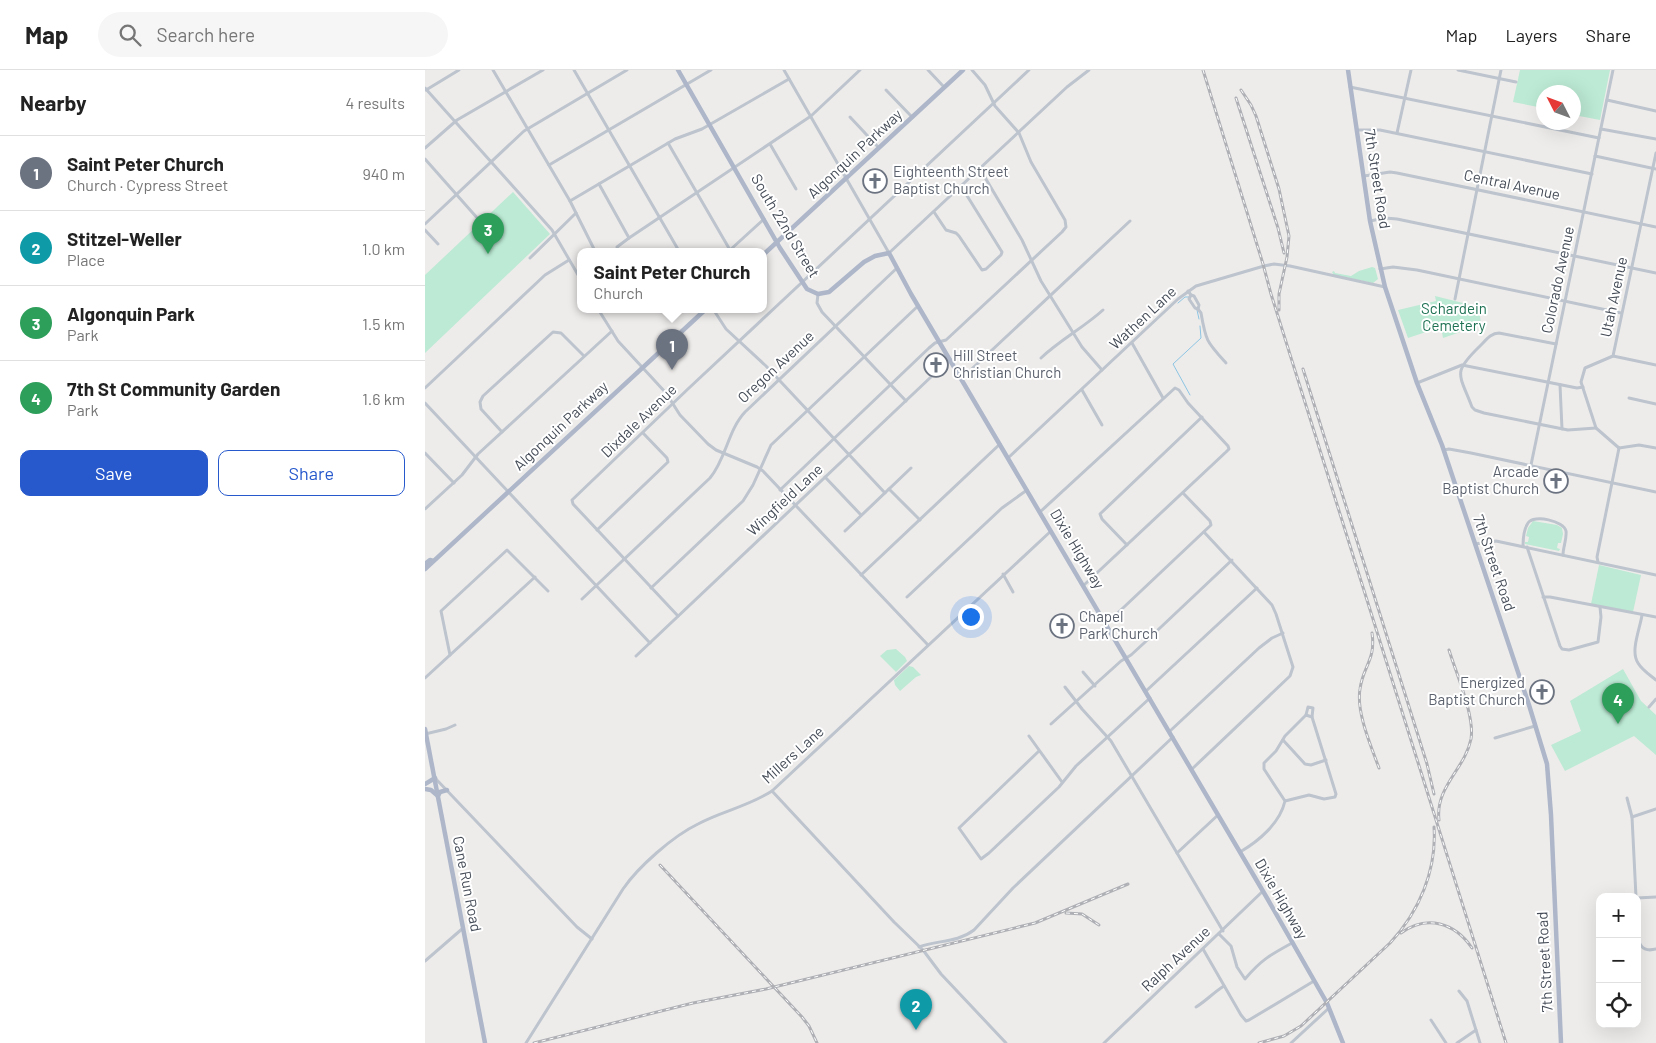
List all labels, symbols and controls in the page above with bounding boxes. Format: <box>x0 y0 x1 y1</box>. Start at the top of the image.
search box <box>98 12 448 57</box>
text: Map <box>25 20 68 49</box>
icon: search <box>116 21 144 49</box>
text: Search here <box>156 23 255 46</box>
text: Map <box>1445 24 1477 46</box>
text: Layers <box>1505 24 1558 46</box>
text: Share <box>1586 24 1631 46</box>
north arrow <box>1536 85 1581 130</box>
text: Nearby <box>20 90 86 115</box>
text: 4 results <box>345 93 405 112</box>
street label: Algonquin Parkway <box>803 105 905 202</box>
street label: 7th Street Road <box>1361 128 1395 230</box>
text: Saint Peter Church <box>67 152 224 175</box>
place label: Eighteenth Street Baptist Church <box>893 162 1009 197</box>
text: 1 <box>33 164 39 183</box>
text: 940 m <box>362 164 405 183</box>
street label: Central Avenue <box>1462 165 1562 203</box>
church icon: Eighteenth Street Baptist Church <box>862 168 888 194</box>
street label: South 22nd Street <box>748 170 824 281</box>
text: Church · Cypress Street <box>67 175 228 194</box>
pin: 3 <box>472 213 504 254</box>
street label: Colorado Avenue <box>1537 225 1577 335</box>
text: Stitzel-Weller <box>67 227 182 250</box>
text: 2 <box>32 239 40 258</box>
text: 1.0 km <box>362 239 405 258</box>
popup <box>577 248 767 313</box>
text: Place <box>67 250 105 269</box>
street label: Utah Avenue <box>1596 255 1630 339</box>
text: Saint Peter Church <box>594 260 750 283</box>
street label: Wathen Lane <box>1105 282 1179 353</box>
text: Church <box>594 283 643 302</box>
park label: Schardein Cemetery <box>1421 299 1487 334</box>
text: Algonquin Park <box>67 302 195 325</box>
text: 3 <box>32 314 40 333</box>
text: 1.5 km <box>362 314 405 333</box>
text: Park <box>67 325 98 344</box>
street label: Oregon Avenue <box>733 326 817 406</box>
pin: 1 <box>656 329 688 370</box>
place label: Hill Street Christian Church <box>953 346 1061 381</box>
church icon: Hill Street Christian Church <box>923 352 949 378</box>
text: 7th St Community Garden <box>67 377 280 400</box>
street label: Algonquin Parkway <box>509 377 611 474</box>
street label: Dixdale Avenue <box>597 380 680 461</box>
text: 4 <box>31 389 41 408</box>
text: 1.6 km <box>362 389 405 408</box>
text: Park <box>67 400 98 419</box>
button: Save <box>20 450 208 496</box>
button: Share <box>218 450 405 496</box>
street label: Wingfield Lane <box>743 460 826 539</box>
place label: Arcade Baptist Church <box>1442 462 1539 497</box>
church icon: Arcade Baptist Church <box>1543 468 1569 494</box>
street label: Dixie Highway <box>1047 505 1109 592</box>
street label: 7th Street Road <box>1470 512 1520 613</box>
your location <box>958 604 984 630</box>
place label: Chapel Park Church <box>1079 607 1158 642</box>
church icon: Chapel Park Church <box>1049 613 1075 639</box>
place label: Energized Baptist Church <box>1428 673 1525 708</box>
church icon: Energized Baptist Church <box>1529 679 1555 705</box>
pin: 4 <box>1602 683 1634 724</box>
street label: Millers Lane <box>758 722 827 787</box>
street label: Cane Run Road <box>450 834 486 933</box>
street label: Dixie Highway <box>1252 855 1312 942</box>
map controls <box>1596 893 1641 1028</box>
button: + <box>1596 893 1641 938</box>
street label: 7th Street Road <box>1532 911 1556 1013</box>
street label: Ralph Avenue <box>1137 922 1213 995</box>
button: − <box>1596 938 1641 983</box>
button: locate <box>1596 983 1641 1028</box>
pin: 2 <box>900 989 932 1030</box>

